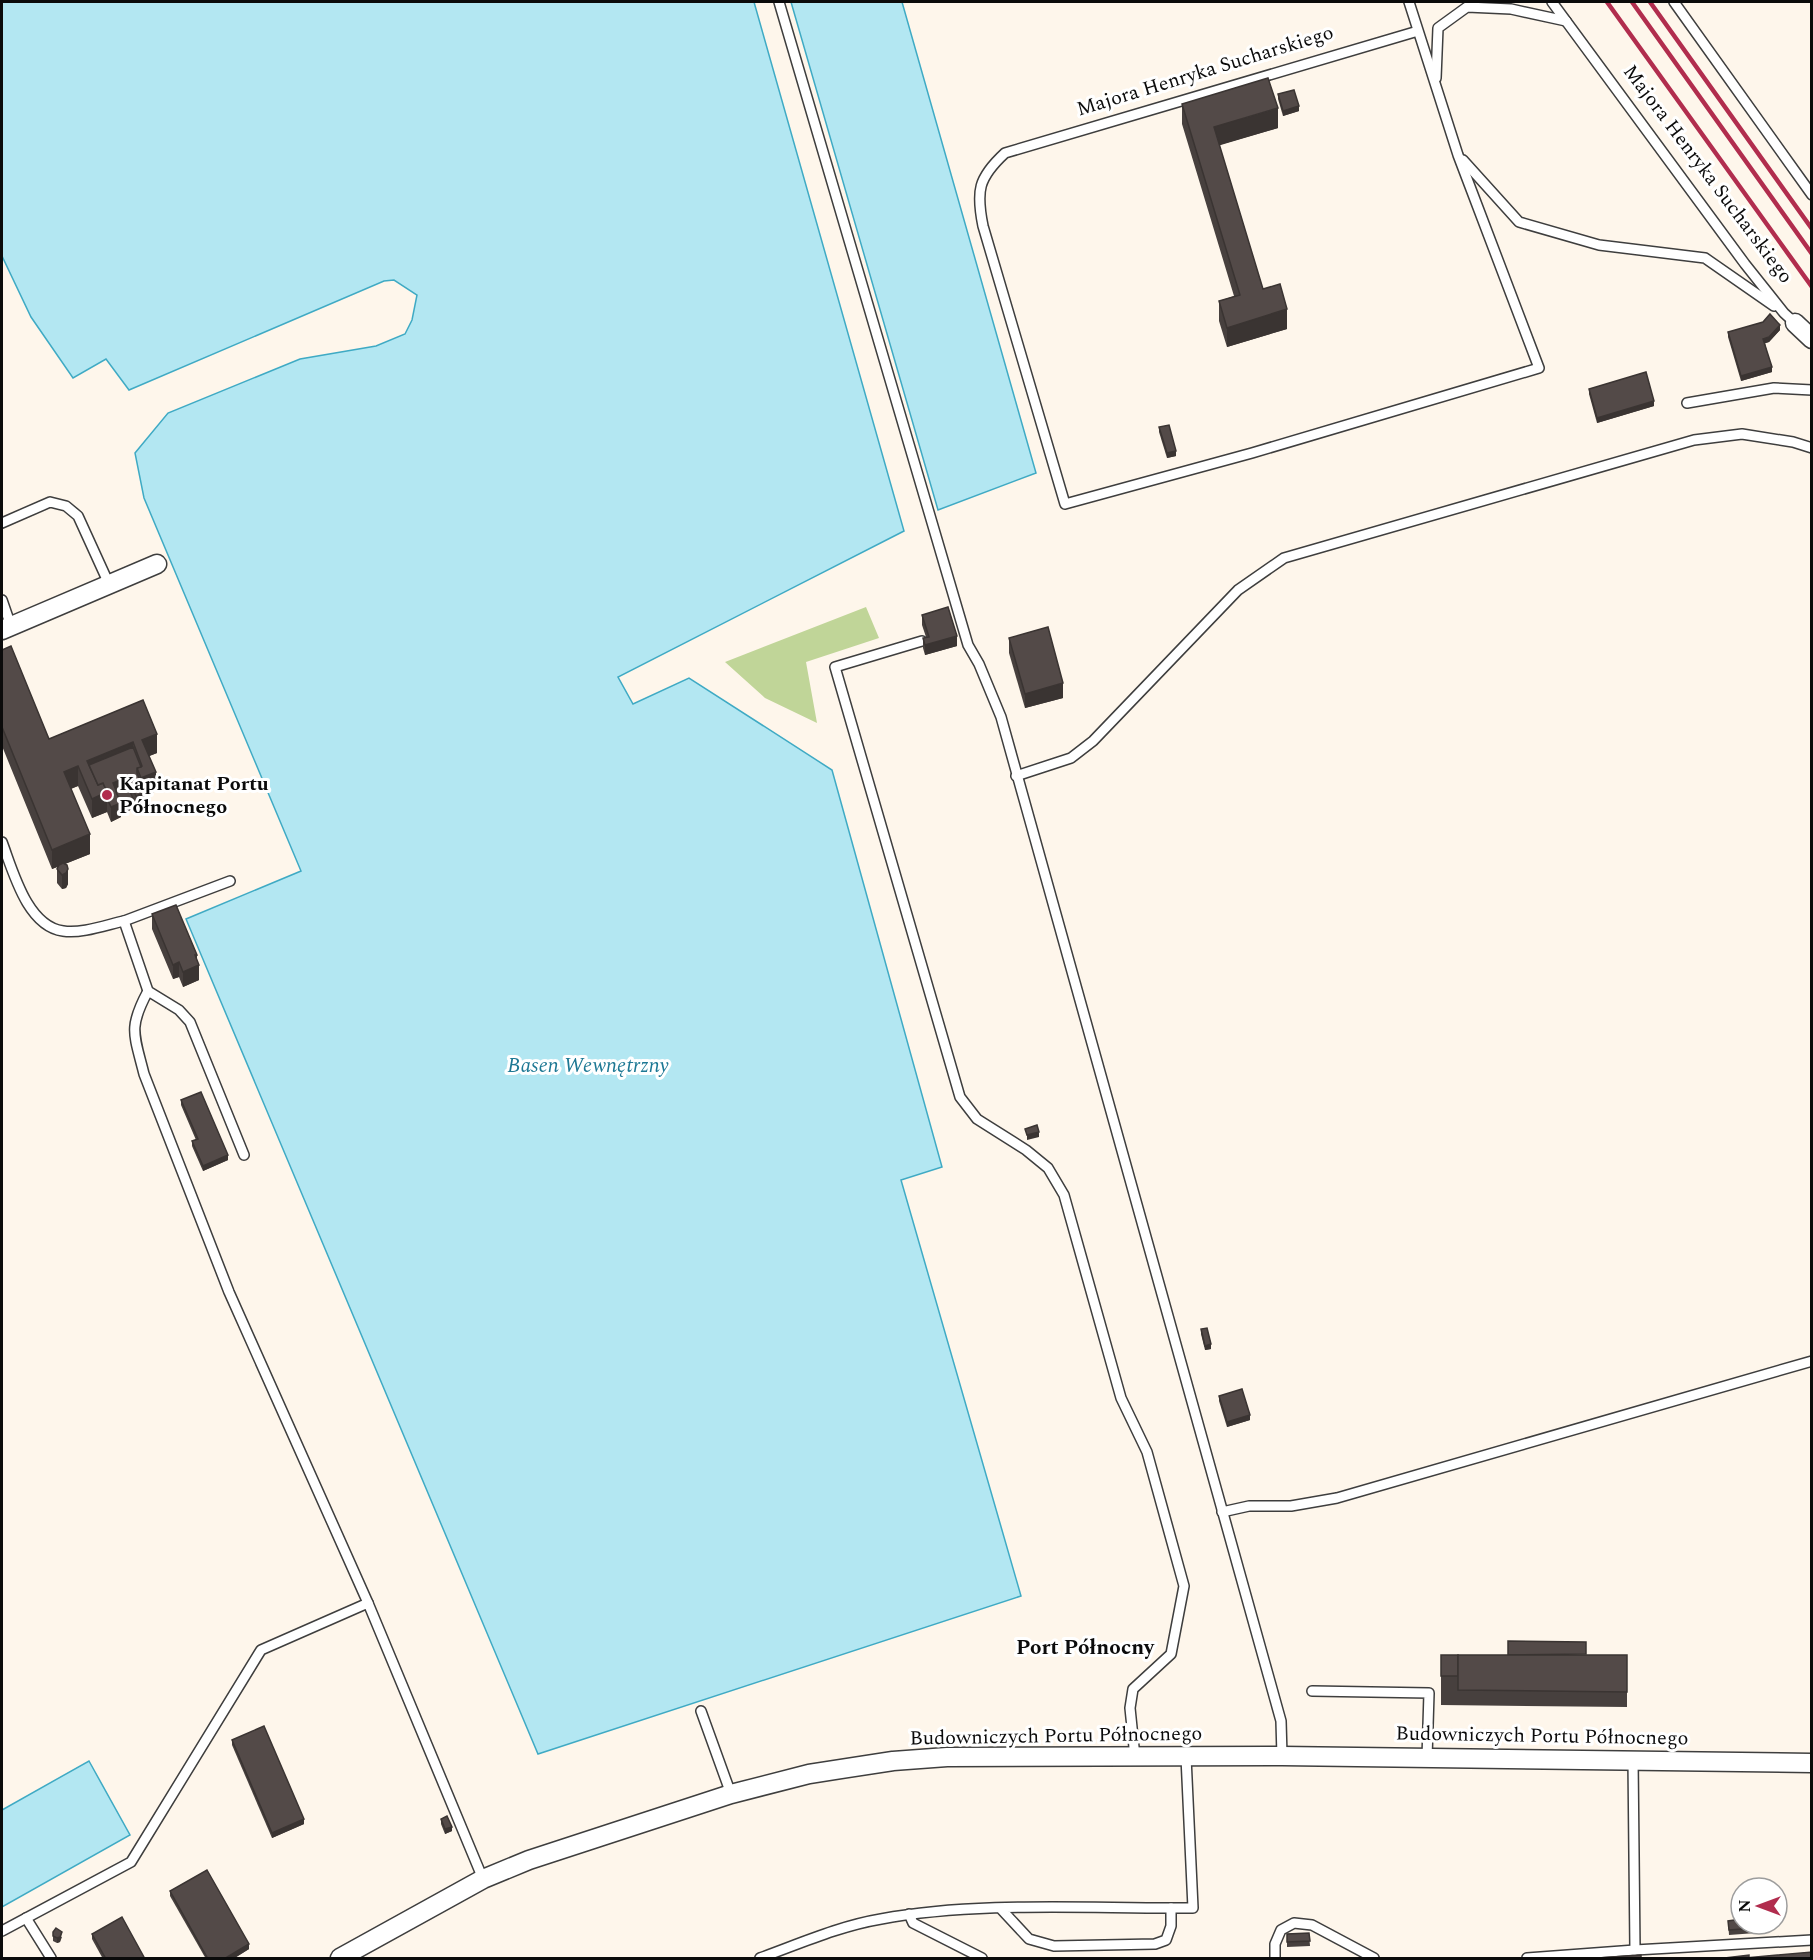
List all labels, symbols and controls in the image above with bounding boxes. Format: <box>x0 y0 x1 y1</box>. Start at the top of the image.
street label: Majora Henryka Sucharskiego <box>1073 18 1337 124</box>
street label: Majora Henryka Sucharskiego <box>1616 58 1800 290</box>
place label: Kapitanat Portu Północnego <box>119 769 269 822</box>
marker: Kapitanat Portu Północnego <box>100 788 114 802</box>
water label: Basen Wewnętrzny <box>507 1050 669 1082</box>
district label: Port Północny <box>1016 1632 1155 1664</box>
street label: Budowniczych Portu Północnego <box>909 1718 1203 1754</box>
street label: Budowniczych Portu Północnego <box>1395 1718 1689 1754</box>
north arrow <box>1729 1876 1789 1936</box>
text: N <box>1733 1899 1757 1913</box>

